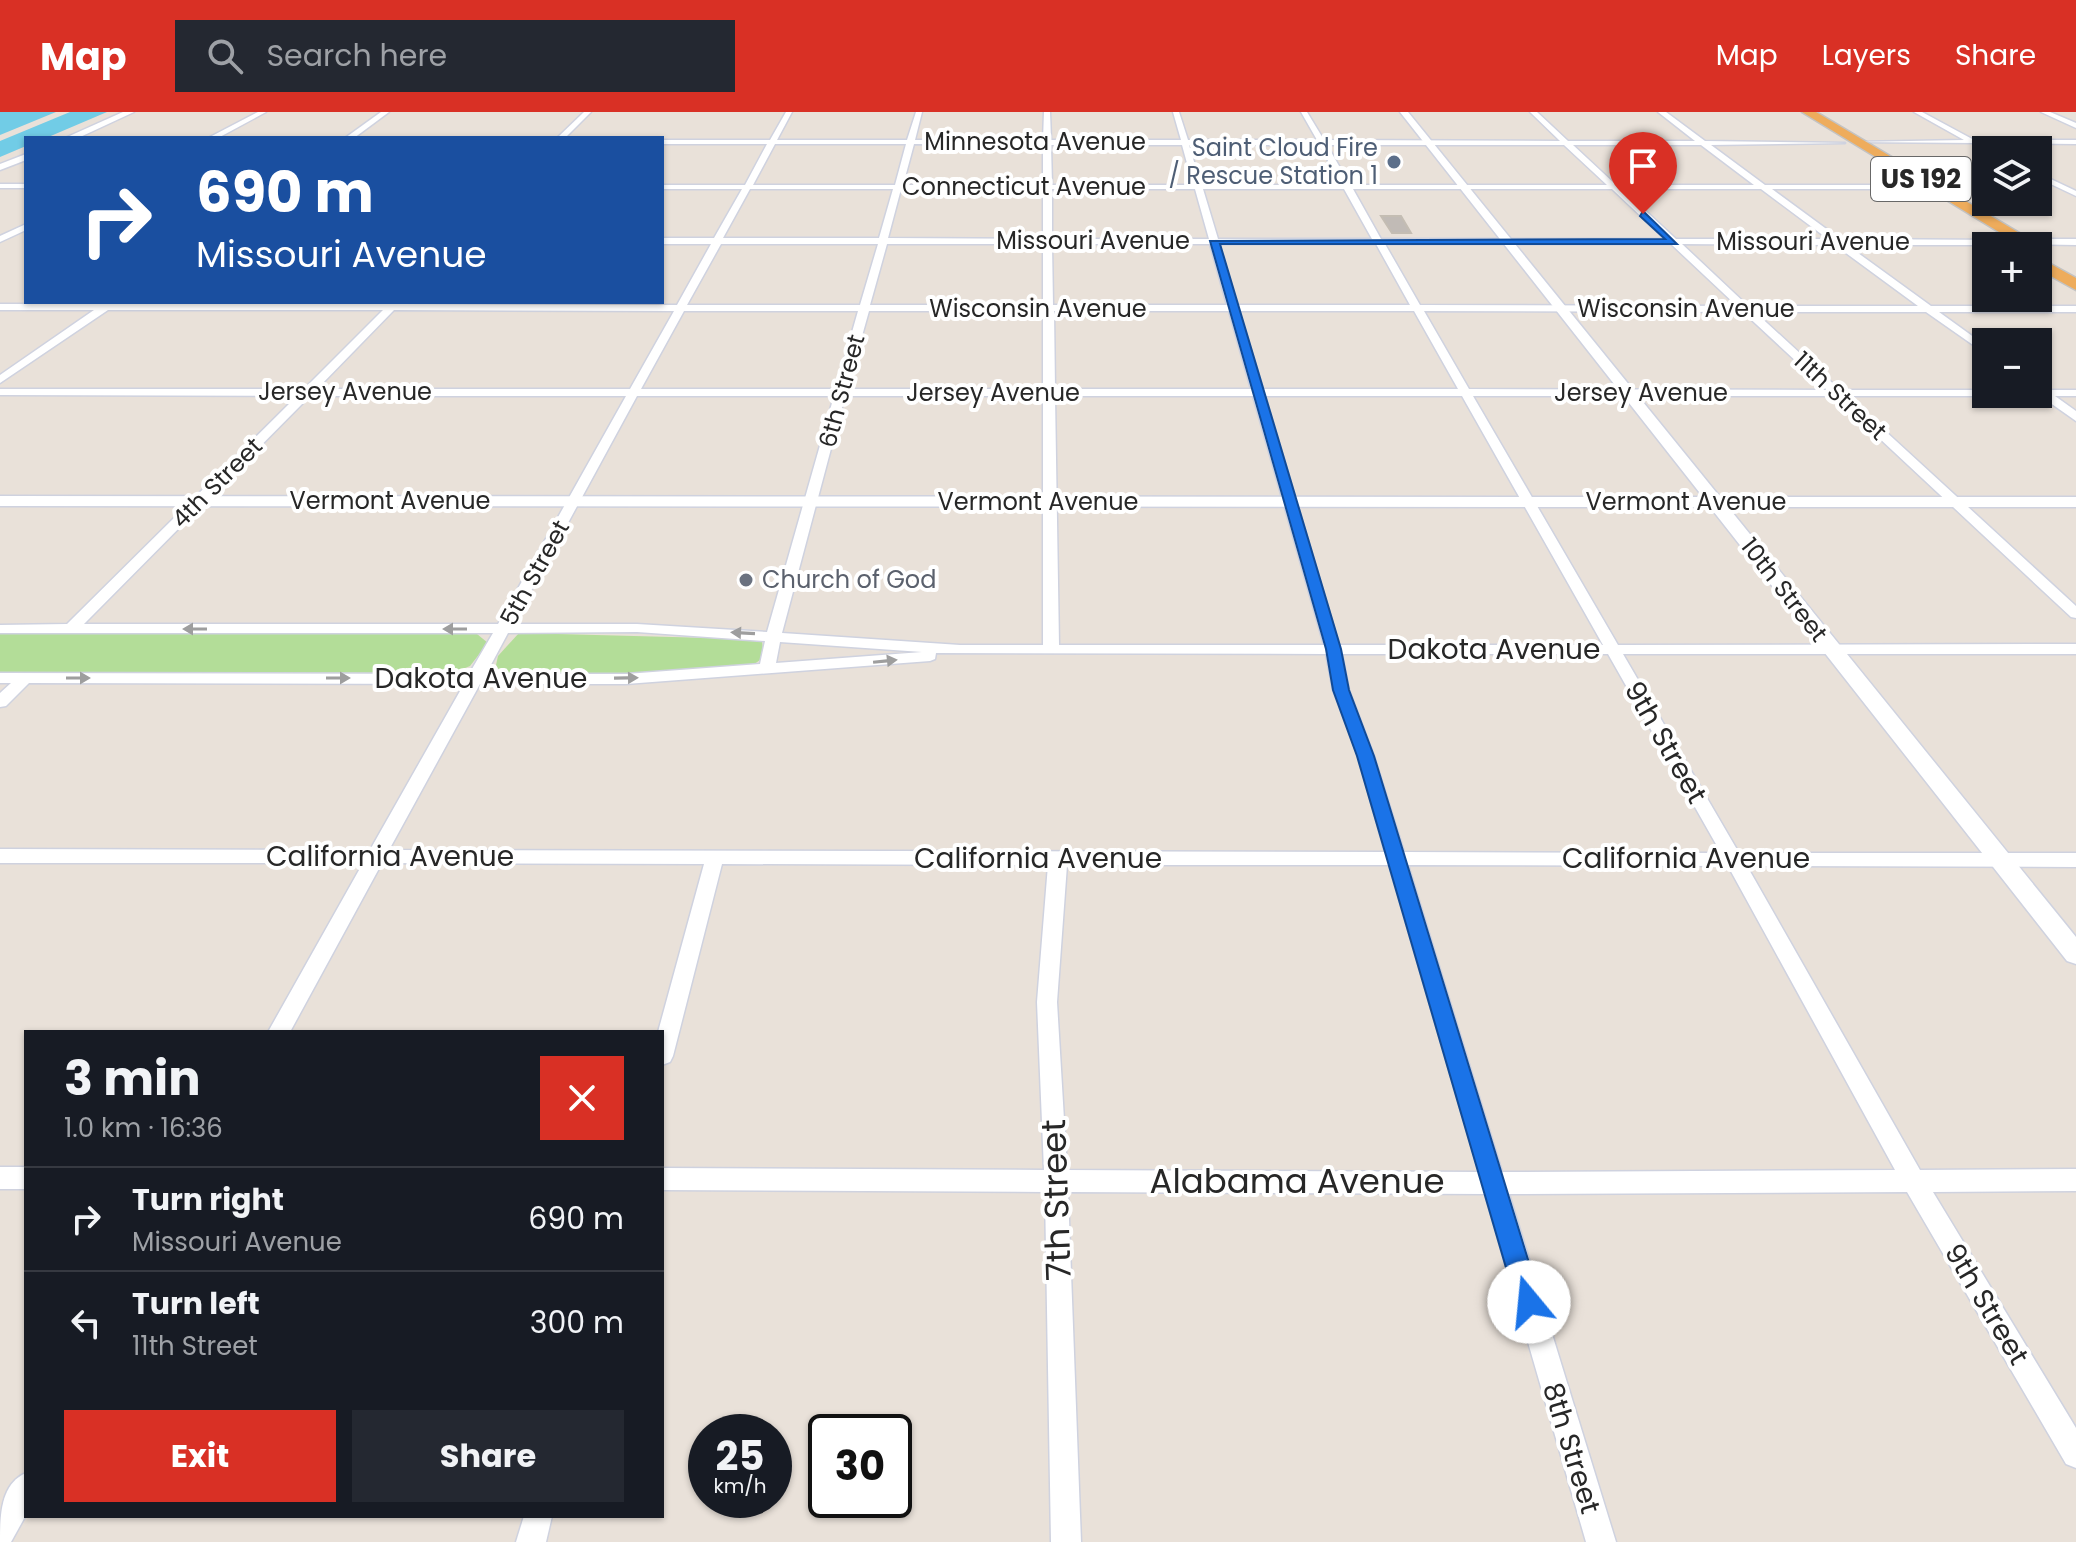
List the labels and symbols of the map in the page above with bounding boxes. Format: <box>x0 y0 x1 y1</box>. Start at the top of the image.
street label: Minnesota Avenue <box>924 125 1146 158</box>
place label: Saint Cloud Fire / Rescue Station 1 <box>1168 131 1378 192</box>
pin <box>1609 132 1677 214</box>
marker: Saint Cloud Fire / Rescue Station 1 <box>1385 153 1403 171</box>
road number: US 192 <box>1871 157 1971 201</box>
street label: Connecticut Avenue <box>902 170 1146 203</box>
street label: Missouri Avenue <box>996 224 1190 257</box>
street label: Missouri Avenue <box>1716 225 1910 258</box>
street label: Wisconsin Avenue <box>929 292 1147 325</box>
street label: Wisconsin Avenue <box>1577 292 1795 325</box>
street label: 6th Street <box>811 331 872 451</box>
street label: 11th Street <box>1787 344 1894 447</box>
street label: Jersey Avenue <box>258 375 432 408</box>
street label: Jersey Avenue <box>906 376 1080 409</box>
street label: Jersey Avenue <box>1554 376 1728 409</box>
street label: 4th Street <box>164 430 269 535</box>
street label: Vermont Avenue <box>290 484 490 517</box>
street label: Vermont Avenue <box>938 485 1138 518</box>
street label: Vermont Avenue <box>1586 485 1786 518</box>
street label: 5th Street <box>492 514 577 631</box>
street label: 10th Street <box>1733 531 1835 649</box>
place label: Church of God <box>762 563 936 596</box>
marker: Church of God <box>737 571 755 589</box>
one-way arrow <box>182 623 207 635</box>
one-way arrow <box>442 623 467 635</box>
one-way arrow <box>730 626 755 639</box>
street label: Dakota Avenue <box>1388 630 1600 669</box>
one-way arrow <box>873 655 898 668</box>
street label: Dakota Avenue <box>375 659 587 698</box>
one-way arrow <box>66 672 91 684</box>
one-way arrow <box>326 672 351 684</box>
one-way arrow <box>614 672 639 685</box>
street label: 9th Street <box>1615 674 1716 811</box>
street label: California Avenue <box>266 837 514 876</box>
street label: California Avenue <box>914 839 1162 878</box>
street label: California Avenue <box>1562 839 1810 878</box>
street label: 7th Street <box>1029 1119 1083 1281</box>
street label: Alabama Avenue <box>1150 1157 1444 1205</box>
street label: 9th Street <box>1935 1236 2038 1372</box>
position arrow <box>1487 1260 1571 1344</box>
street label: 8th Street <box>1533 1378 1610 1519</box>
speed limit sign: 30 <box>808 1414 912 1518</box>

